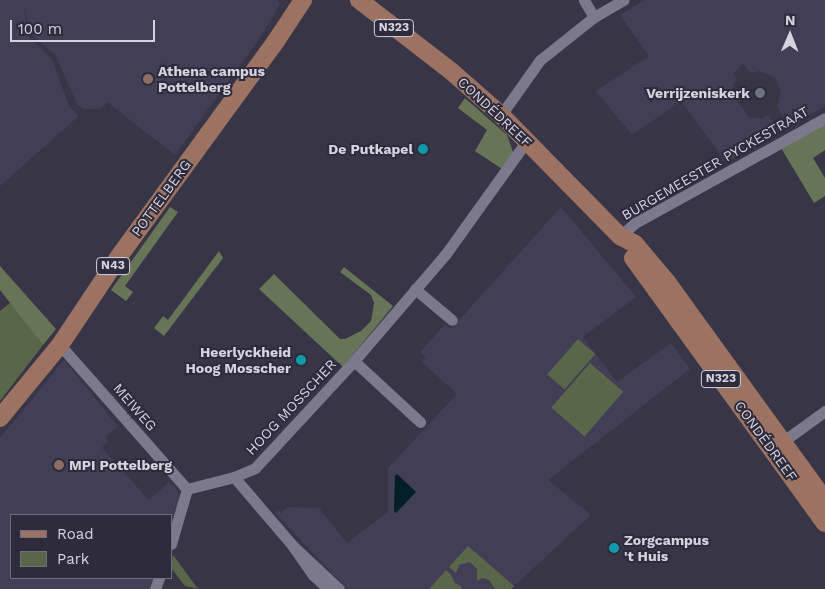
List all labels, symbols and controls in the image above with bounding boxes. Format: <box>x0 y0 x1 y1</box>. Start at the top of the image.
scale bar <box>12 10 158 42</box>
north arrow <box>765 10 815 60</box>
text: N <box>785 12 796 28</box>
road number: N323 <box>373 18 415 38</box>
text: 100 m <box>18 20 62 38</box>
place label: Athena campus Pottelberg <box>158 63 265 95</box>
marker: Athena campus Pottelberg <box>142 73 154 85</box>
street label: CONDÉDREEF <box>454 73 536 151</box>
place label: Verrijzeniskerk <box>646 85 750 101</box>
marker: Verrijzeniskerk <box>754 87 766 99</box>
street label: BURGEMEESTER PYCKESTRAAT <box>619 102 811 224</box>
place label: De Putkapel <box>328 141 413 157</box>
marker: De Putkapel <box>417 143 429 155</box>
street label: POTTELBERG <box>128 157 194 239</box>
road number: N43 <box>96 256 130 276</box>
place label: Heerlyckheid Hoog Mosscher <box>185 344 291 377</box>
marker: Heerlyckheid Hoog Mosscher <box>295 354 307 366</box>
street label: HOOG MOSSCHER <box>242 356 340 458</box>
road number: N323 <box>700 369 742 388</box>
street label: MEIWEG <box>110 380 160 434</box>
street label: CONDÉDREEF <box>731 398 801 484</box>
place label: MPI Pottelberg <box>69 457 172 473</box>
marker: MPI Pottelberg <box>53 459 65 471</box>
legend <box>10 514 172 579</box>
text: Road <box>57 525 94 543</box>
place label: Zorgcampus 't Huis <box>624 532 709 564</box>
marker: Zorgcampus 't Huis <box>608 542 620 554</box>
text: Park <box>57 550 89 568</box>

